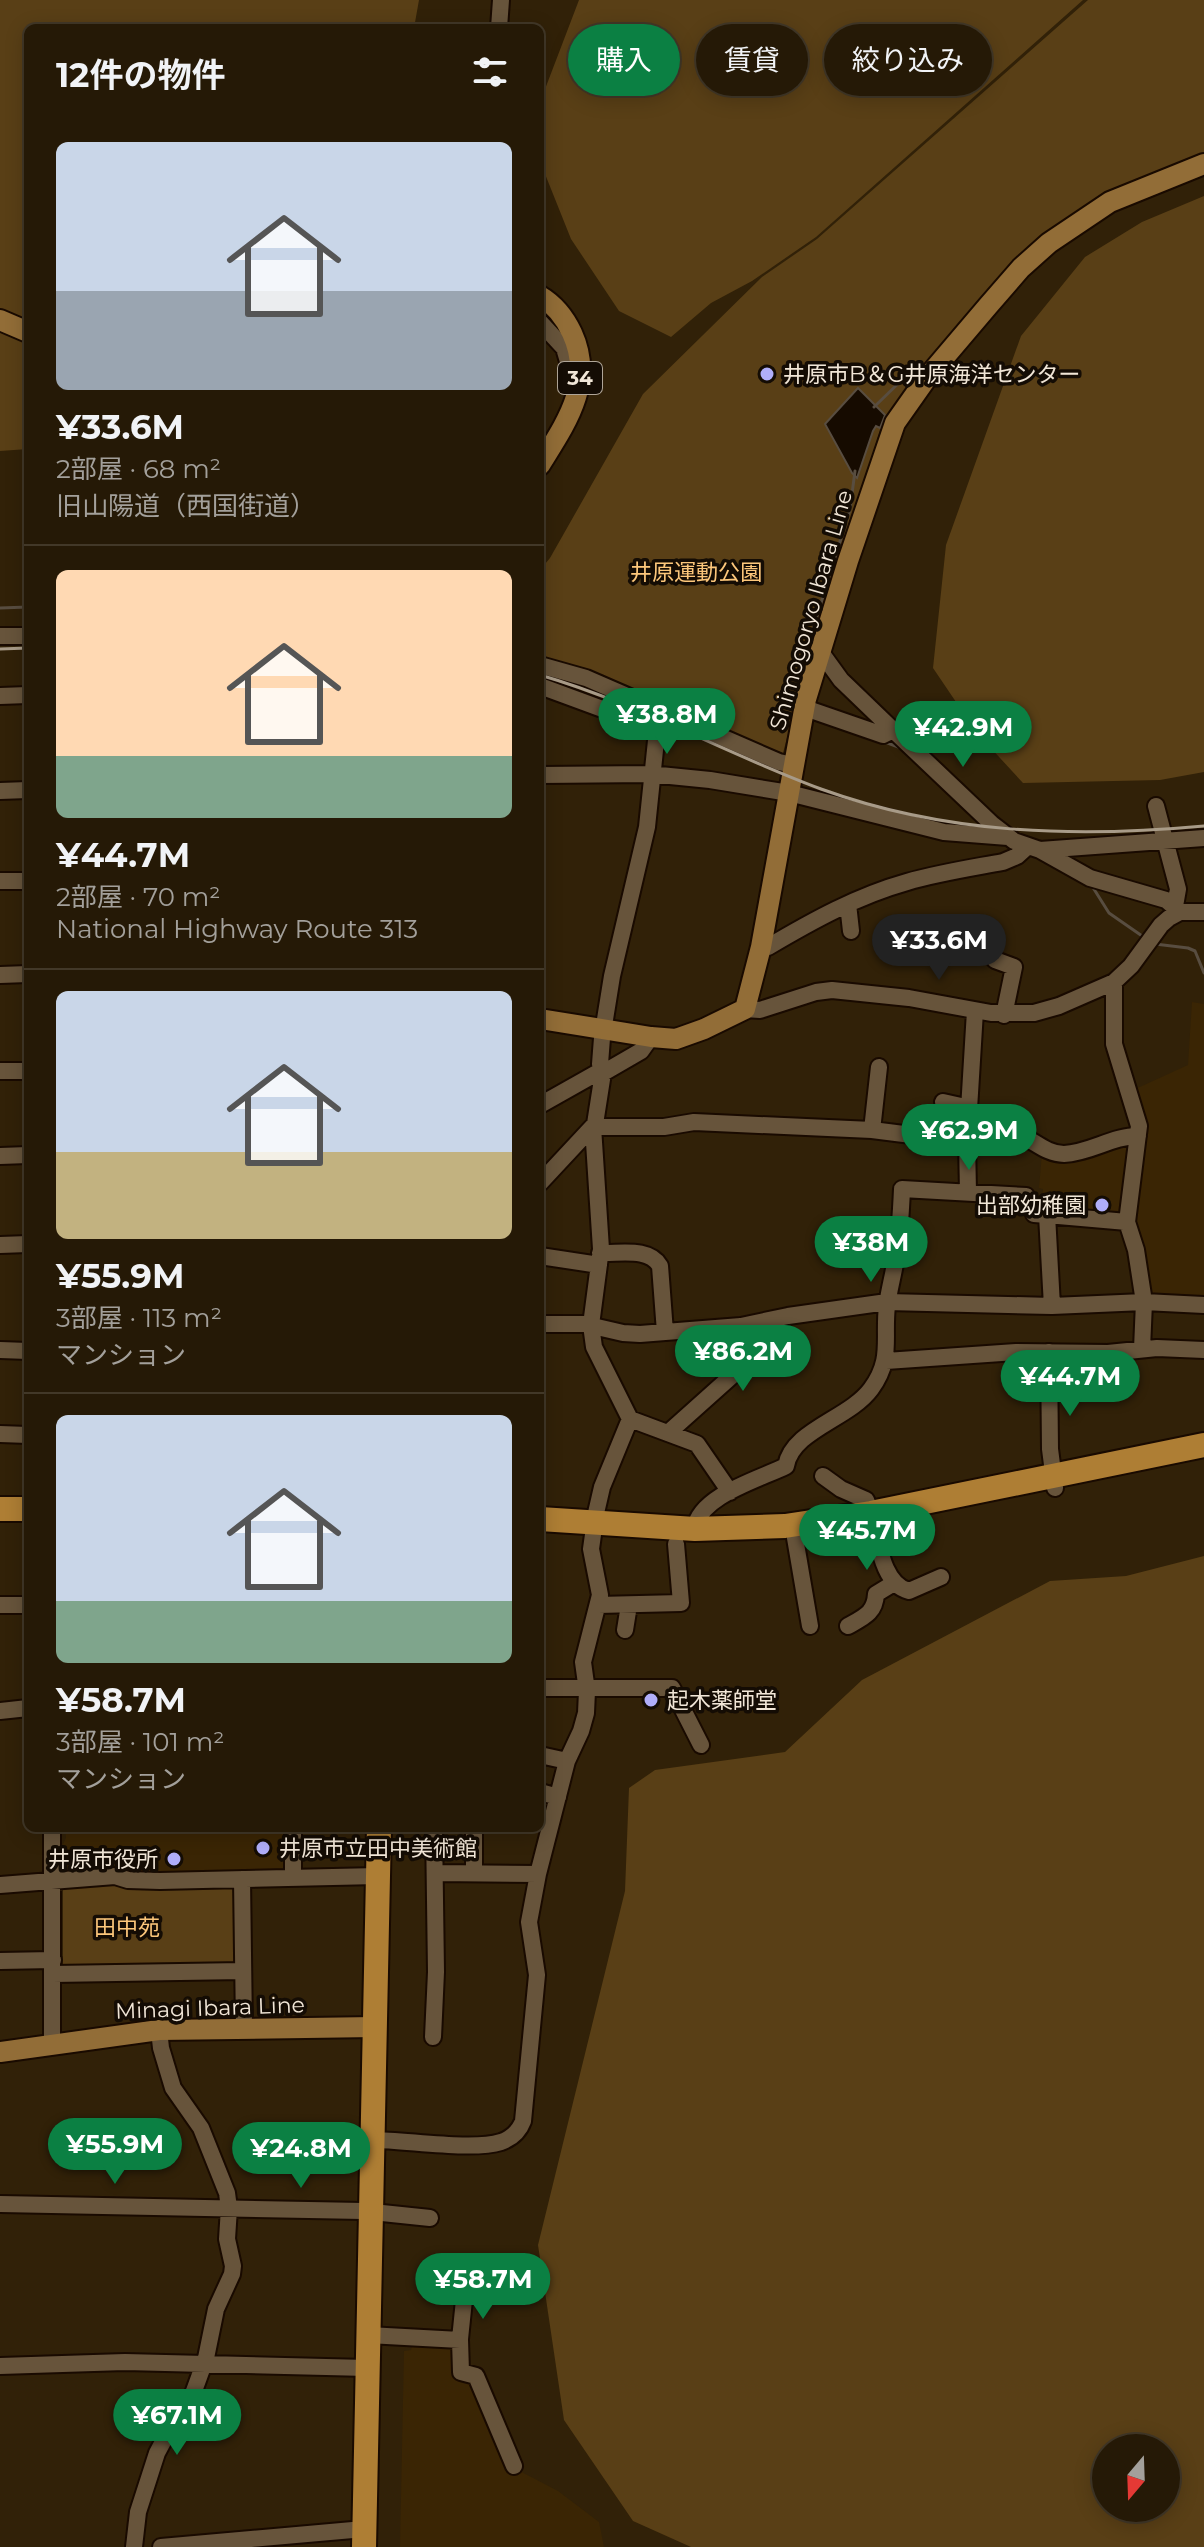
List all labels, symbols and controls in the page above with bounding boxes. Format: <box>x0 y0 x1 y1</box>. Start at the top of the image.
chip: 購入 <box>568 24 680 96</box>
chip: 賃貸 <box>696 24 808 96</box>
chip: 絞り込み <box>824 24 992 96</box>
icon: filters <box>468 50 512 94</box>
text: 12件の物件 <box>56 54 225 96</box>
icon: home <box>212 194 356 338</box>
place label: 井原市B＆G井原海洋センター <box>783 361 1081 388</box>
road number: 34 <box>558 362 602 394</box>
marker: 井原市B＆G井原海洋センター <box>758 365 776 383</box>
text: ¥33.6M <box>56 406 184 448</box>
text: 2部屋 · 68 m² <box>56 453 221 485</box>
street label: Shimogoryo Ibara Line <box>764 487 858 733</box>
text: 旧山陽道（西国街道） <box>56 490 316 522</box>
park label: 井原運動公園 <box>630 559 762 586</box>
icon: home <box>212 622 356 766</box>
pin: ¥38.8M <box>602 688 732 756</box>
text: ¥38.8M <box>616 698 718 730</box>
pin: ¥42.9M <box>898 701 1028 769</box>
text: ¥42.9M <box>913 711 1013 743</box>
text: ¥44.7M <box>56 834 190 876</box>
text: 2部屋 · 70 m² <box>56 881 221 913</box>
text: National Highway Route 313 <box>56 913 418 945</box>
pin: ¥33.6M <box>874 914 1004 982</box>
text: ¥33.6M <box>890 924 988 956</box>
icon: home <box>212 1043 356 1187</box>
pin: ¥62.9M <box>904 1104 1034 1172</box>
text: ¥62.9M <box>919 1114 1019 1146</box>
place label: 出部幼稚園 <box>976 1192 1086 1219</box>
marker: 出部幼稚園 <box>1093 1196 1111 1214</box>
pin: ¥38M <box>824 1216 918 1284</box>
text: ¥38M <box>833 1226 909 1258</box>
text: ¥55.9M <box>56 1255 184 1297</box>
text: 3部屋 · 113 m² <box>56 1302 222 1334</box>
pin: ¥86.2M <box>678 1325 808 1393</box>
text: ¥86.2M <box>693 1335 793 1367</box>
text: マンション <box>56 1339 186 1371</box>
pin: ¥44.7M <box>1005 1350 1135 1418</box>
text: ¥44.7M <box>1019 1360 1121 1392</box>
icon: home <box>212 1467 356 1611</box>
pin: ¥45.7M <box>802 1504 932 1572</box>
text: ¥45.7M <box>817 1514 917 1546</box>
text: ¥58.7M <box>56 1679 186 1721</box>
place label: 起木薬師堂 <box>667 1687 777 1714</box>
marker: 起木薬師堂 <box>642 1691 660 1709</box>
text: 3部屋 · 101 m² <box>56 1726 224 1758</box>
text: マンション <box>56 1763 186 1795</box>
place label: 井原市立田中美術館 <box>279 1835 477 1862</box>
marker: 井原市立田中美術館 <box>254 1839 272 1857</box>
place label: 井原市役所 <box>48 1846 158 1873</box>
marker: 井原市役所 <box>165 1850 183 1868</box>
park label: 田中苑 <box>94 1914 160 1941</box>
street label: Minagi Ibara Line <box>115 1991 305 2025</box>
pin: ¥55.9M <box>50 2118 180 2186</box>
pin: ¥24.8M <box>236 2122 366 2190</box>
text: ¥55.9M <box>66 2128 164 2160</box>
text: ¥24.8M <box>250 2132 352 2164</box>
pin: ¥58.7M <box>418 2253 548 2321</box>
text: ¥58.7M <box>433 2263 533 2295</box>
pin: ¥67.1M <box>112 2389 242 2457</box>
text: ¥67.1M <box>131 2399 223 2431</box>
north arrow <box>1092 2434 1180 2522</box>
map controls <box>1092 2434 1180 2522</box>

